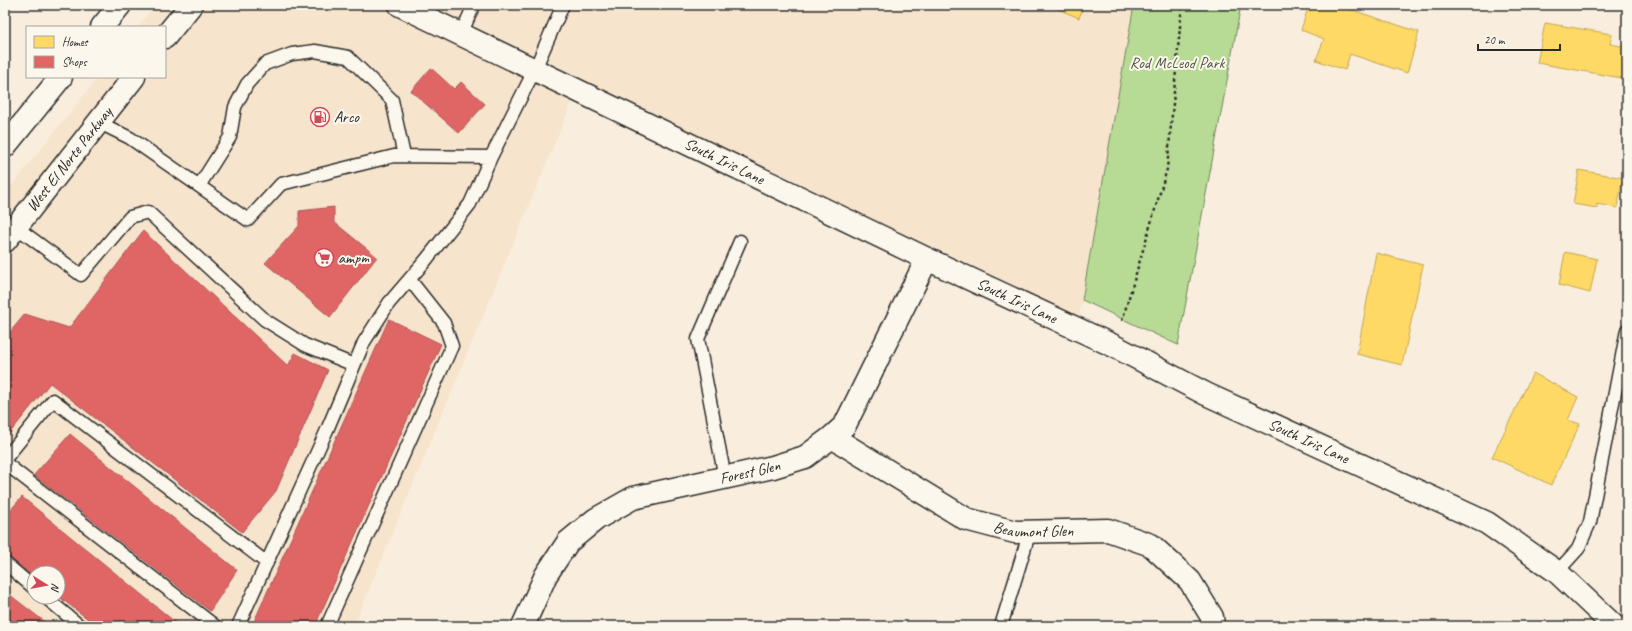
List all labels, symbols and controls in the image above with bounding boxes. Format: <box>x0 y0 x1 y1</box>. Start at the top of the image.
legend <box>26 26 166 78</box>
scale bar <box>1478 26 1560 52</box>
text: 20 m <box>1484 32 1506 48</box>
text: Homes <box>62 34 89 50</box>
park label: Rod McLeod Park <box>1130 53 1225 73</box>
text: Shops <box>62 54 87 70</box>
street label: West El Norte Parkway <box>22 102 118 216</box>
fuel station icon: Arco <box>309 106 331 128</box>
place label: Arco <box>334 107 360 127</box>
street label: South Iris Lane <box>681 134 769 190</box>
supermarket icon: ampm <box>313 247 335 269</box>
place label: ampm <box>338 248 370 268</box>
street label: South Iris Lane <box>973 273 1062 329</box>
street label: South Iris Lane <box>1265 414 1354 469</box>
street label: Forest Glen <box>718 455 783 489</box>
street label: Beaumont Glen <box>991 517 1074 542</box>
north arrow <box>26 565 66 605</box>
text: N <box>48 582 63 594</box>

